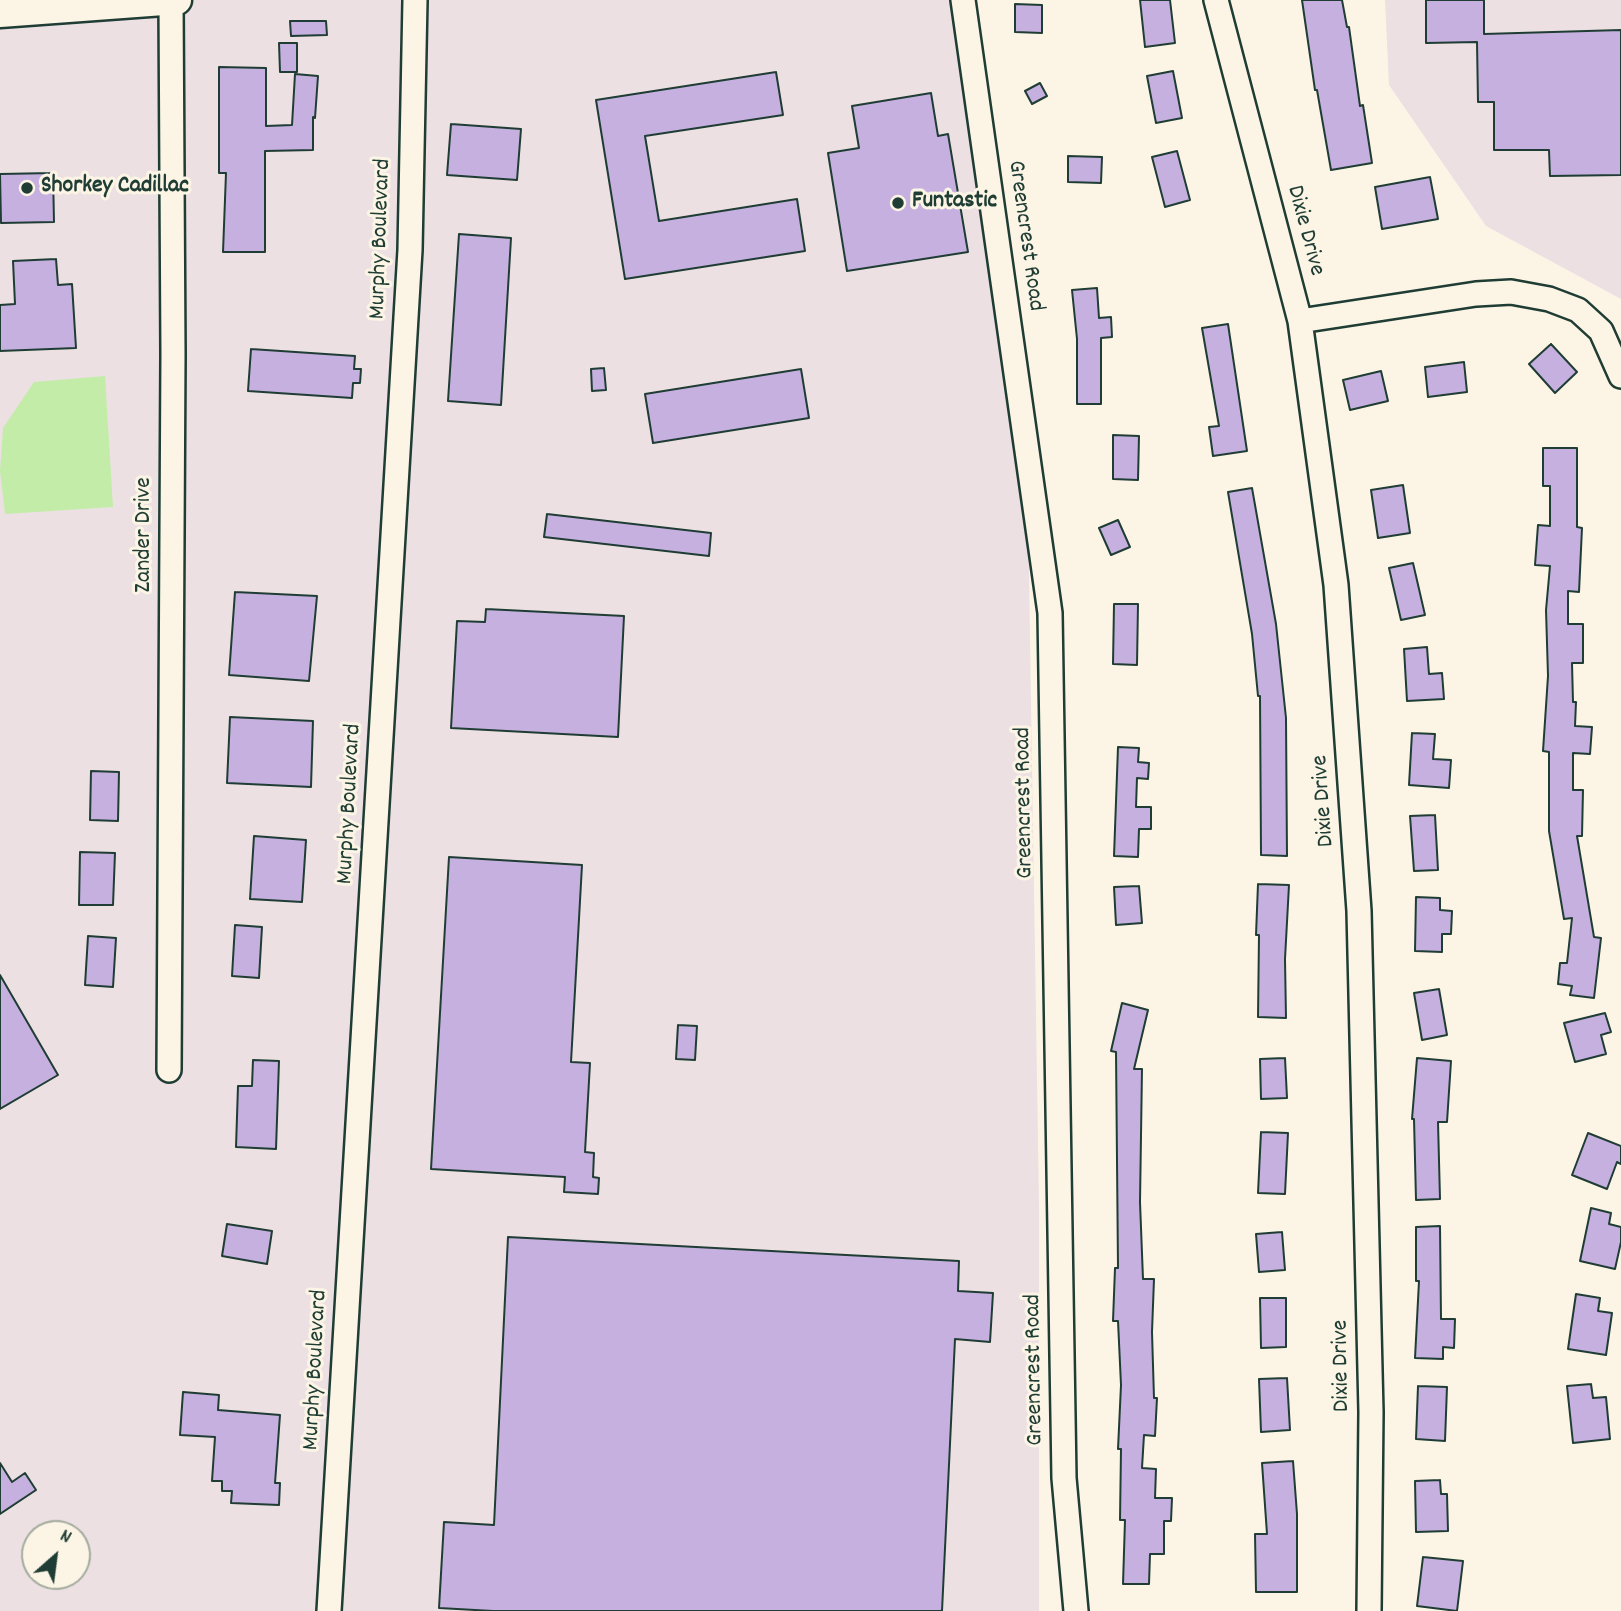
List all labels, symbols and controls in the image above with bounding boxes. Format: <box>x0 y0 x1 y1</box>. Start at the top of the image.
street label: Murphy Boulevard <box>365 158 399 320</box>
street label: Greencrest Road <box>999 159 1049 313</box>
place label: Shorkey Cadillac <box>41 174 189 202</box>
marker: Shorkey Cadillac <box>19 180 35 196</box>
street label: Dixie Drive <box>1278 183 1330 279</box>
place label: Funtastic <box>912 189 997 217</box>
marker: Funtastic <box>890 195 906 211</box>
street label: Zander Drive <box>132 477 160 593</box>
street label: Murphy Boulevard <box>332 723 370 885</box>
street label: Greencrest Road <box>1010 727 1042 879</box>
street label: Dixie Drive <box>1307 754 1343 848</box>
street label: Murphy Boulevard <box>298 1289 336 1451</box>
street label: Greencrest Road <box>1020 1294 1052 1446</box>
street label: Dixie Drive <box>1328 1320 1358 1412</box>
north arrow <box>21 1520 91 1590</box>
text: N <box>55 1524 76 1552</box>

